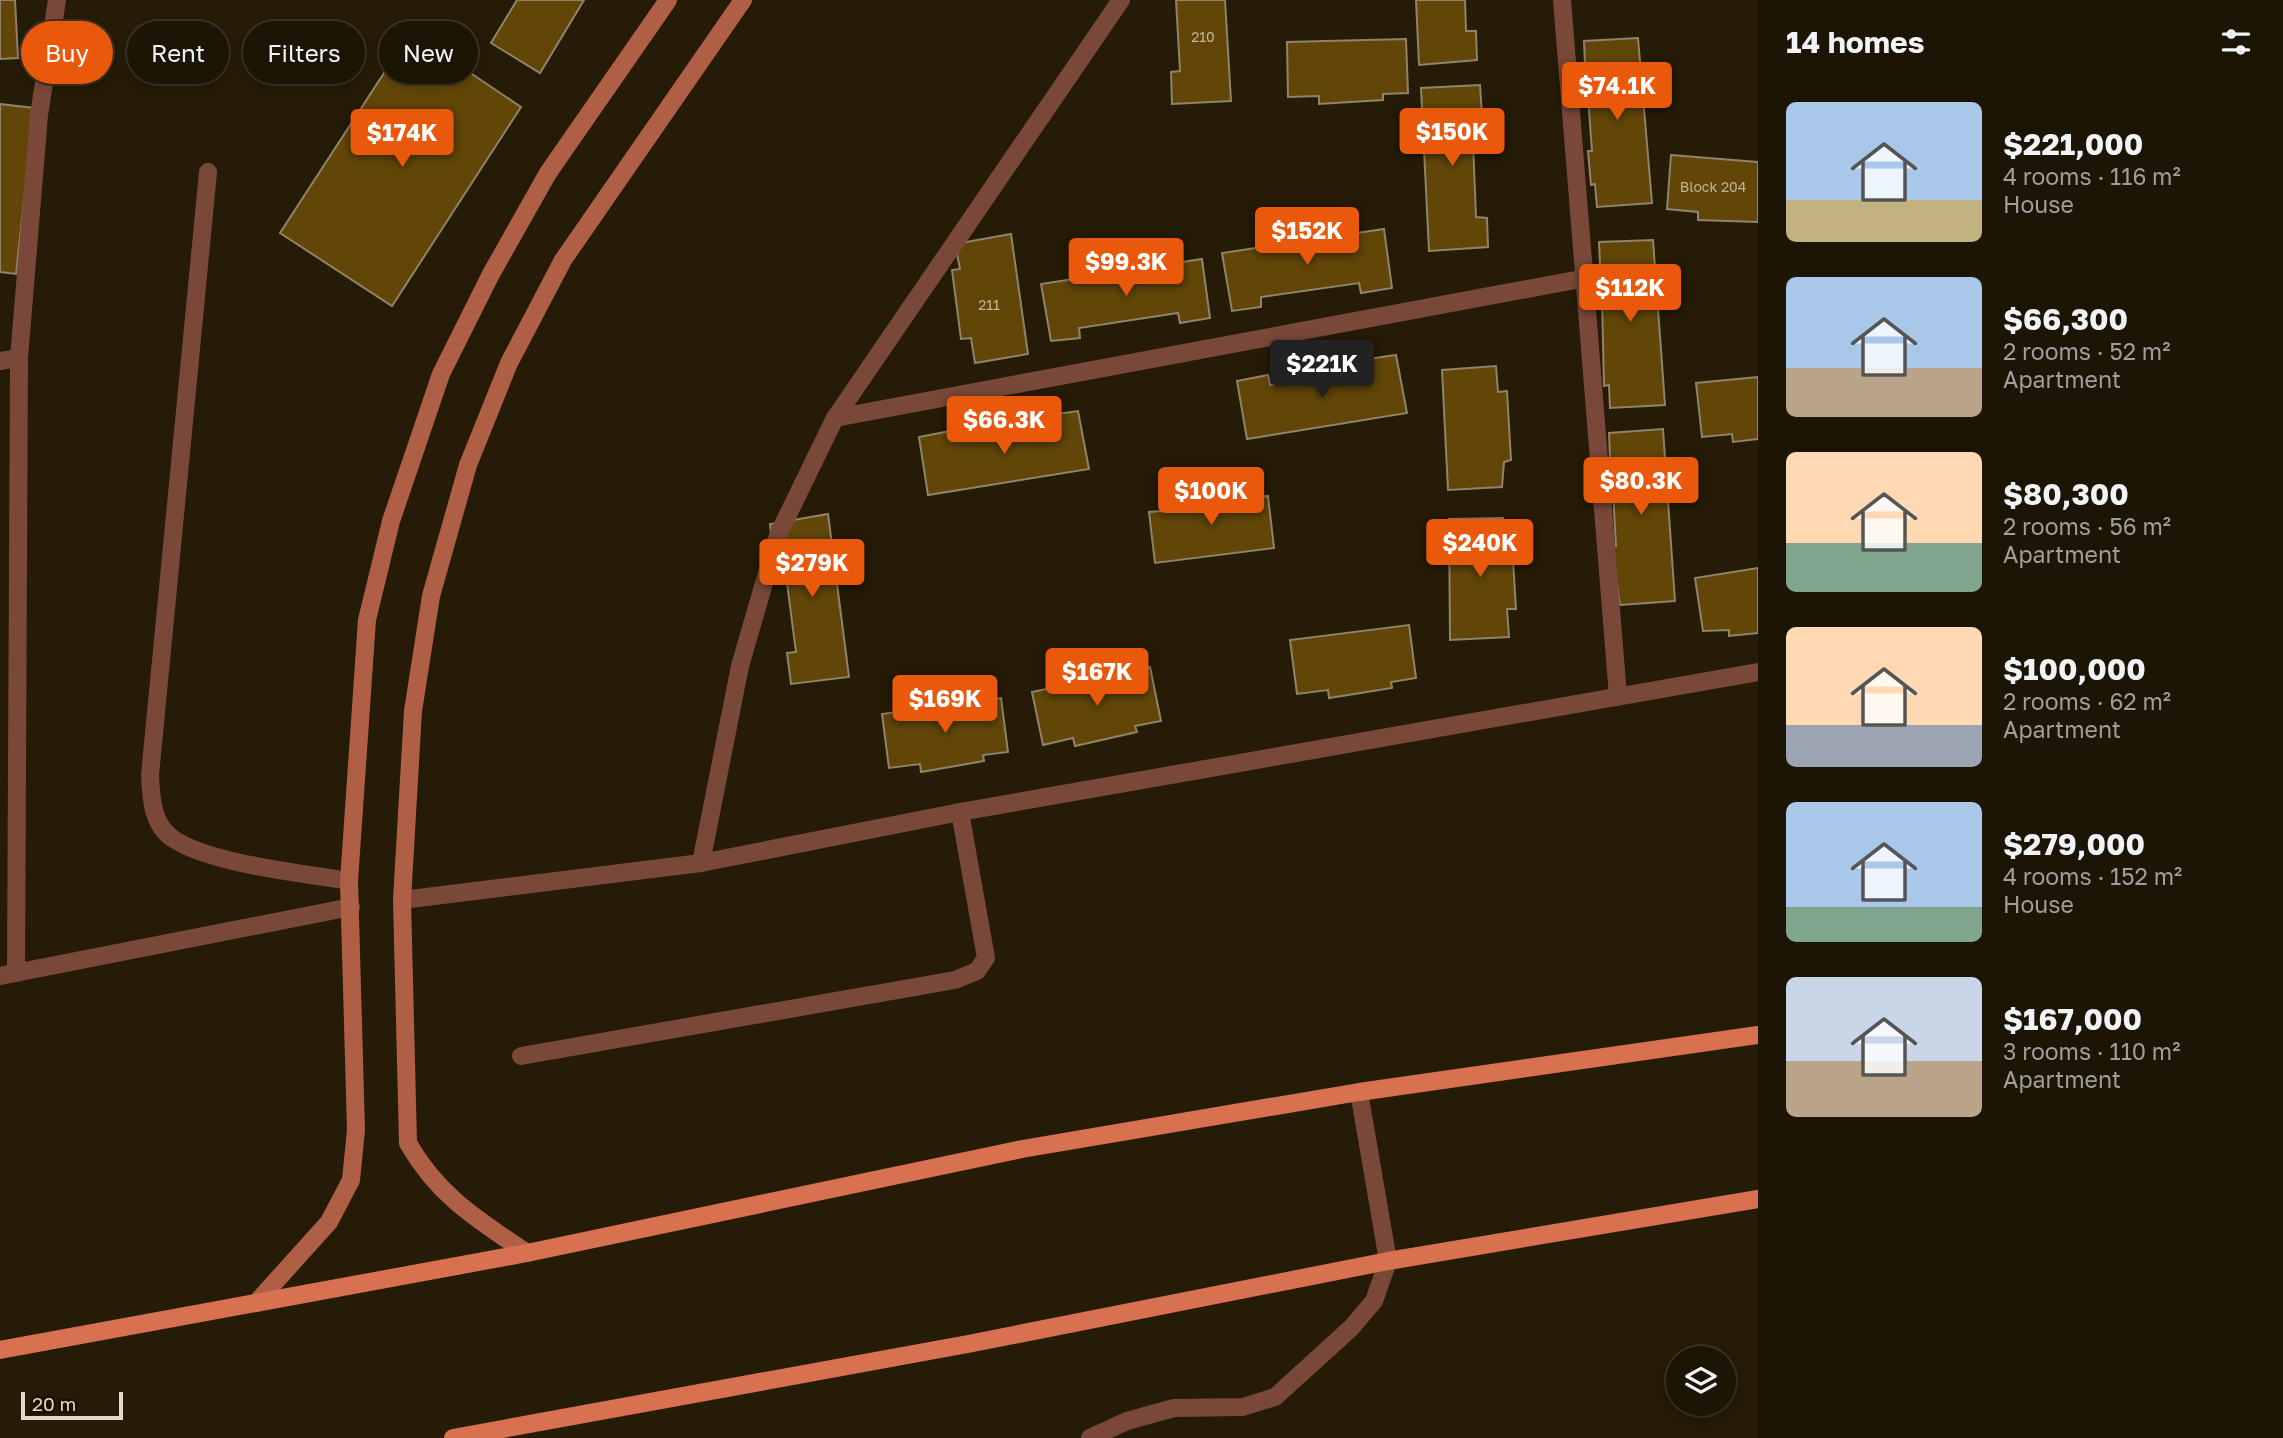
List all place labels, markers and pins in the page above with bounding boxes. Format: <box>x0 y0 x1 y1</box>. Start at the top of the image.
pin: $74.1K <box>1560 62 1674 122</box>
pin: $150K <box>1403 108 1501 168</box>
pin: $174K <box>353 110 451 169</box>
pin: $152K <box>1258 208 1356 267</box>
pin: $99.3K <box>1069 238 1183 298</box>
pin: $112K <box>1581 264 1679 324</box>
pin: $221K <box>1273 340 1371 400</box>
pin: $66.3K <box>947 396 1061 456</box>
pin: $80.3K <box>1584 458 1698 517</box>
pin: $100K <box>1162 468 1260 527</box>
pin: $240K <box>1431 520 1529 579</box>
pin: $279K <box>763 540 861 599</box>
pin: $167K <box>1048 648 1146 708</box>
pin: $169K <box>896 676 994 735</box>

